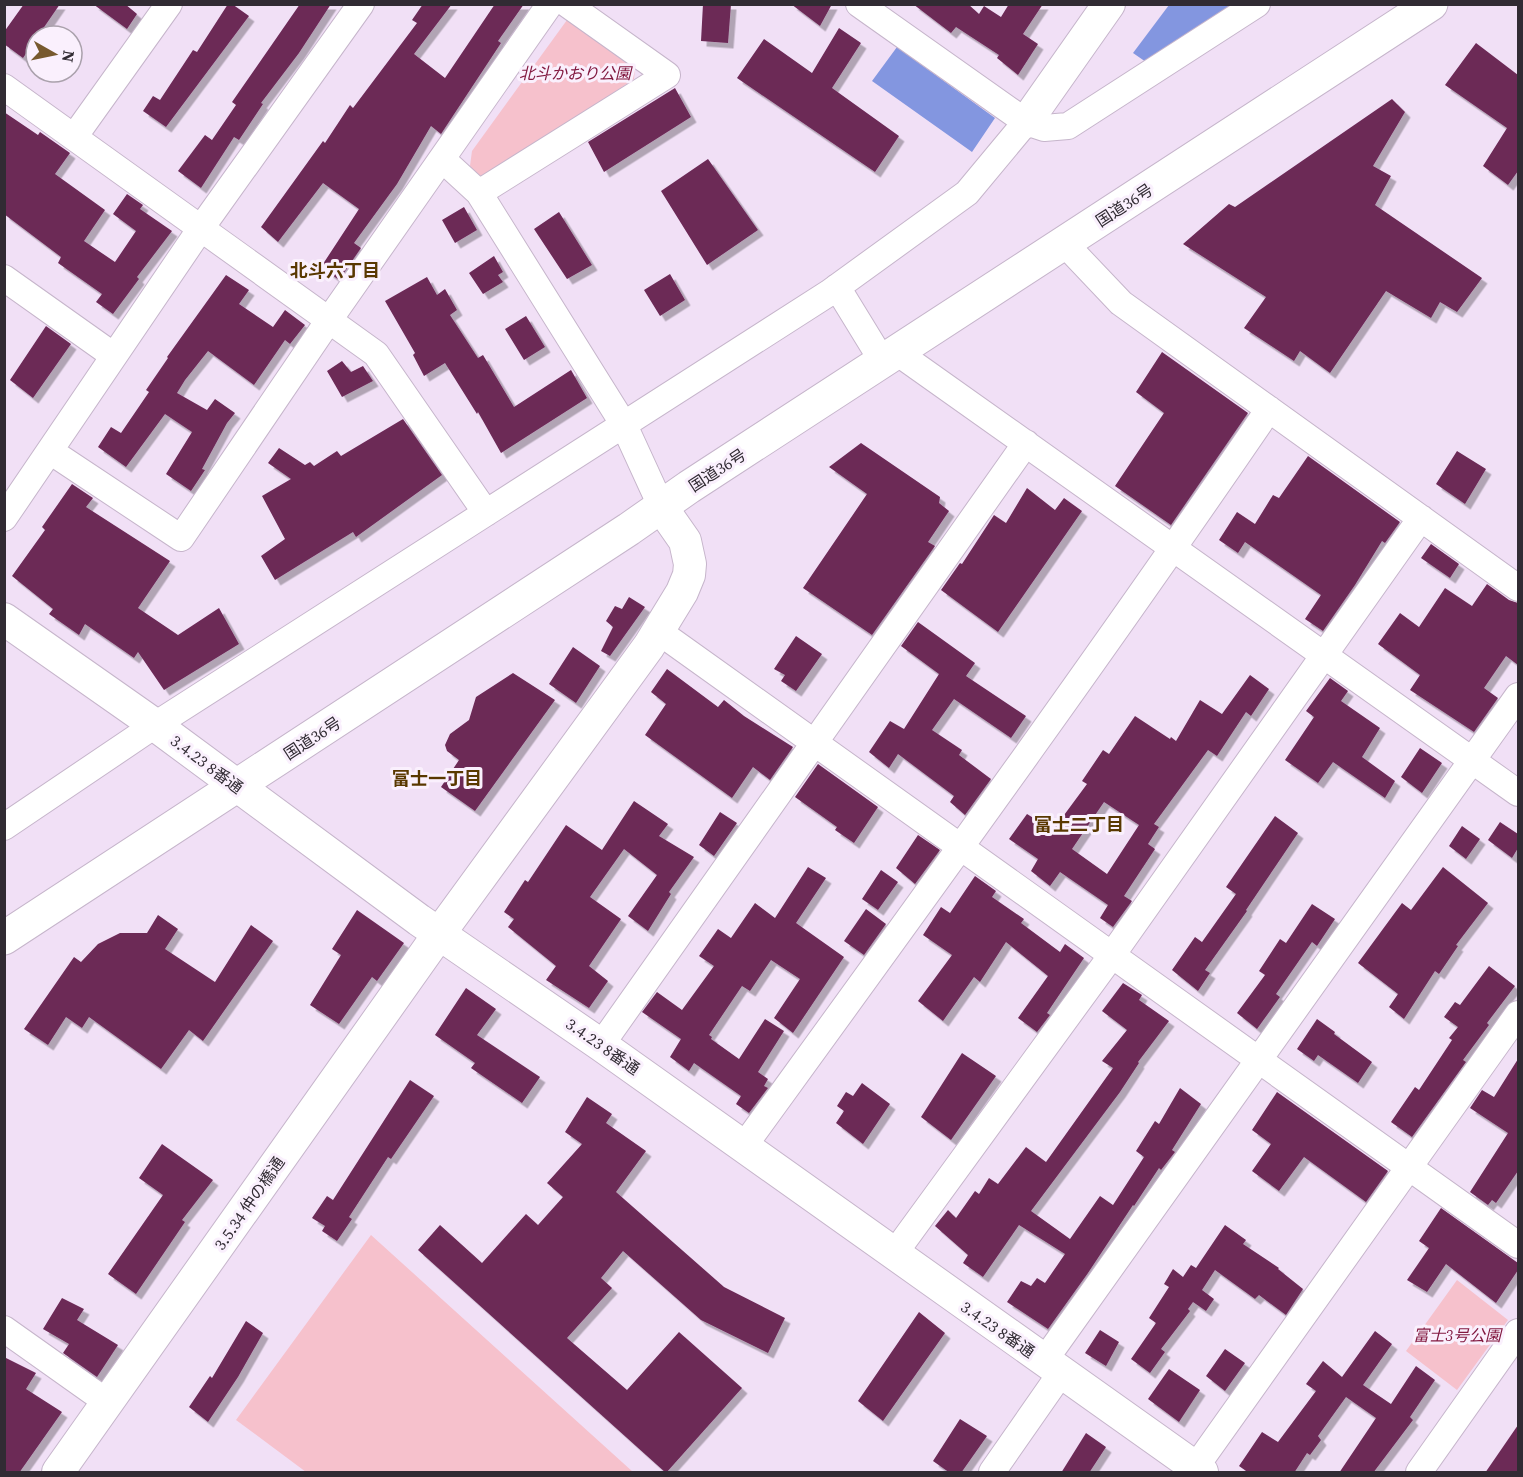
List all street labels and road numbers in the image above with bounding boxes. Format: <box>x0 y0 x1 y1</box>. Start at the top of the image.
street label: 国道36号 <box>1091 178 1157 232</box>
street label: 国道36号 <box>684 443 750 497</box>
street label: 国道36号 <box>279 711 345 765</box>
street label: 3.4.23 8番通 <box>166 730 248 798</box>
street label: 3.4.23 8番通 <box>562 1013 644 1079</box>
street label: 3.5.34 仲の橋通 <box>209 1152 289 1254</box>
street label: 3.4.23 8番通 <box>957 1296 1039 1362</box>

